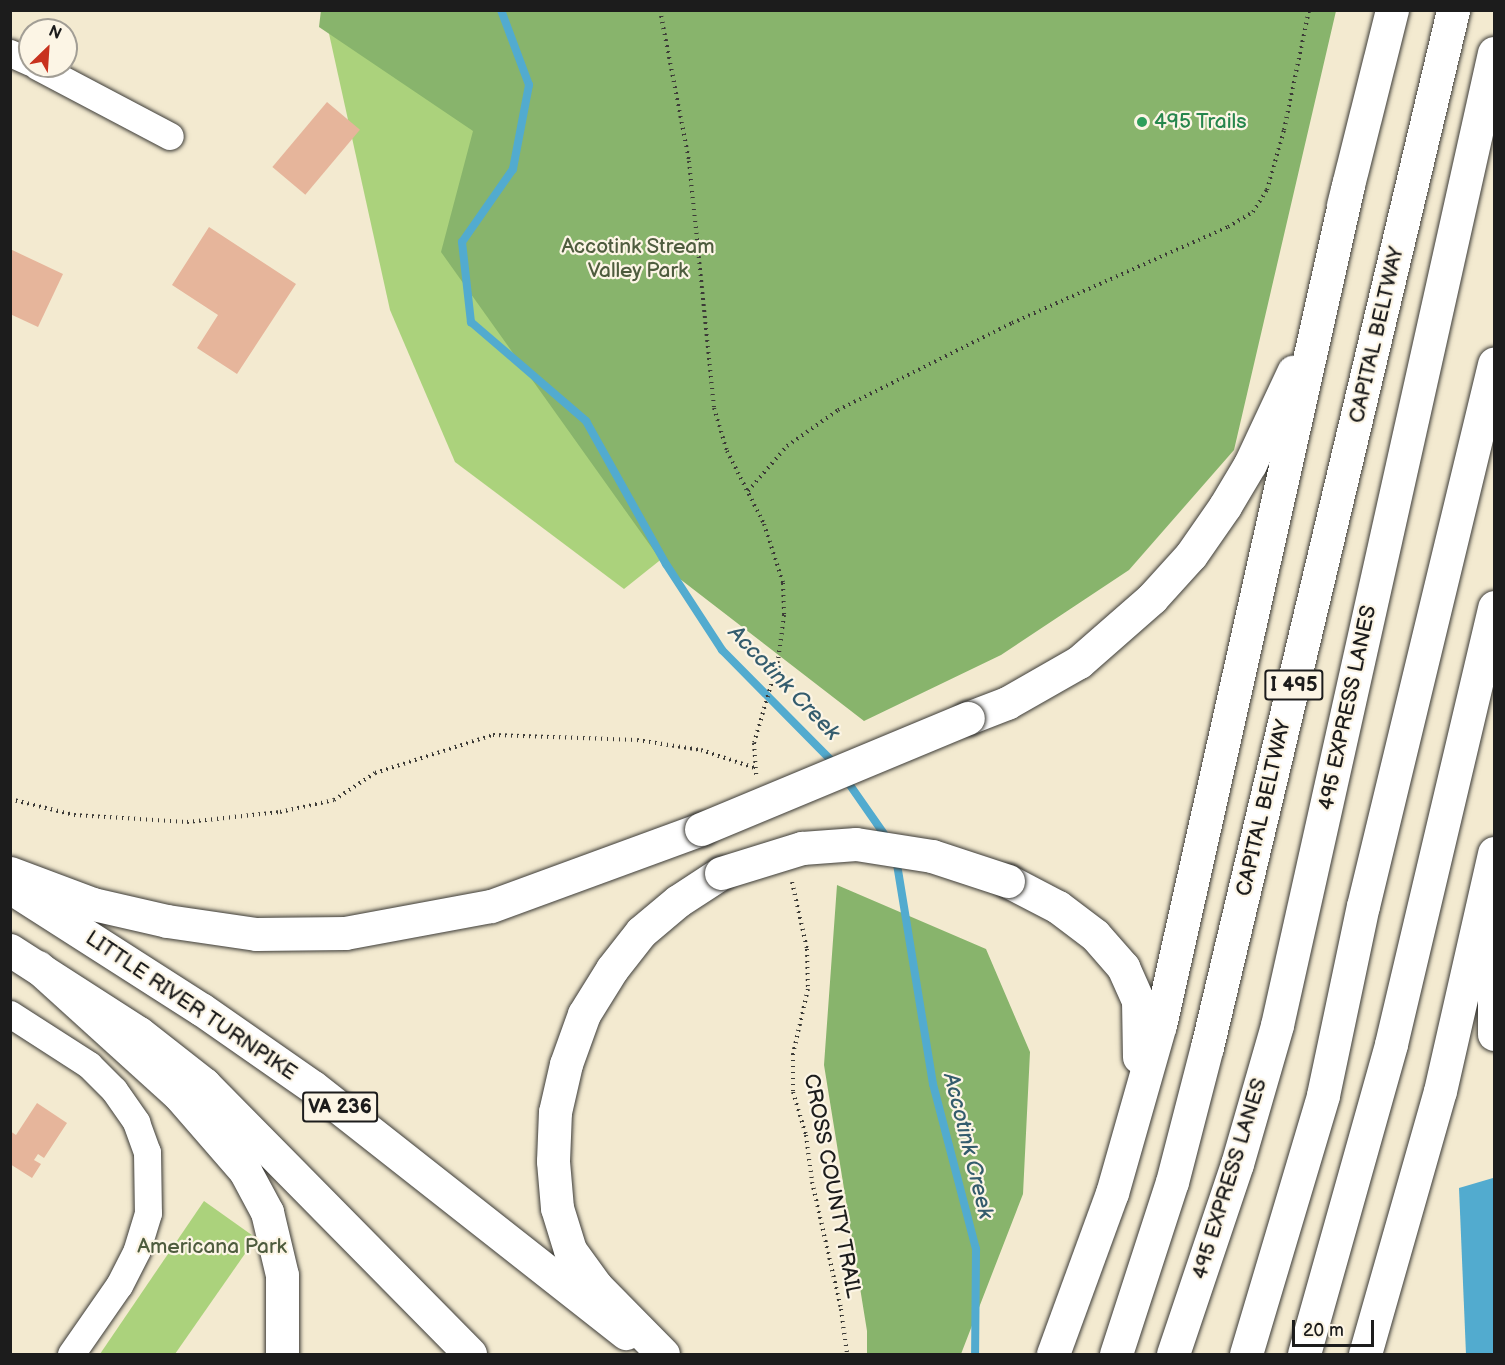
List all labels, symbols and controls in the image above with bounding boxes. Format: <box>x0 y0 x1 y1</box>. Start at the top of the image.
north arrow <box>18 18 78 78</box>
text: N <box>46 22 64 44</box>
place label: 495 Trails <box>1154 109 1247 135</box>
marker: 495 Trails <box>1135 115 1149 129</box>
park label: Accotink Stream Valley Park <box>561 234 715 284</box>
street label: CAPITAL BELTWAY <box>1344 244 1410 426</box>
street label: 495 EXPRESS LANES <box>1314 603 1382 813</box>
water label: Accotink Creek <box>723 620 845 746</box>
road number: I 495 <box>1264 668 1324 702</box>
street label: CAPITAL BELTWAY <box>1231 717 1297 899</box>
street label: LITTLE RIVER TURNPIKE <box>80 926 302 1086</box>
water label: Accotink Creek <box>937 1070 999 1222</box>
street label: CROSS COUNTY TRAIL <box>798 1071 866 1301</box>
street label: 495 EXPRESS LANES <box>1187 1076 1273 1282</box>
road number: VA 236 <box>301 1090 379 1124</box>
park label: Americana Park <box>137 1234 287 1260</box>
scale bar <box>1295 1308 1378 1346</box>
text: 20 m <box>1303 1320 1344 1341</box>

